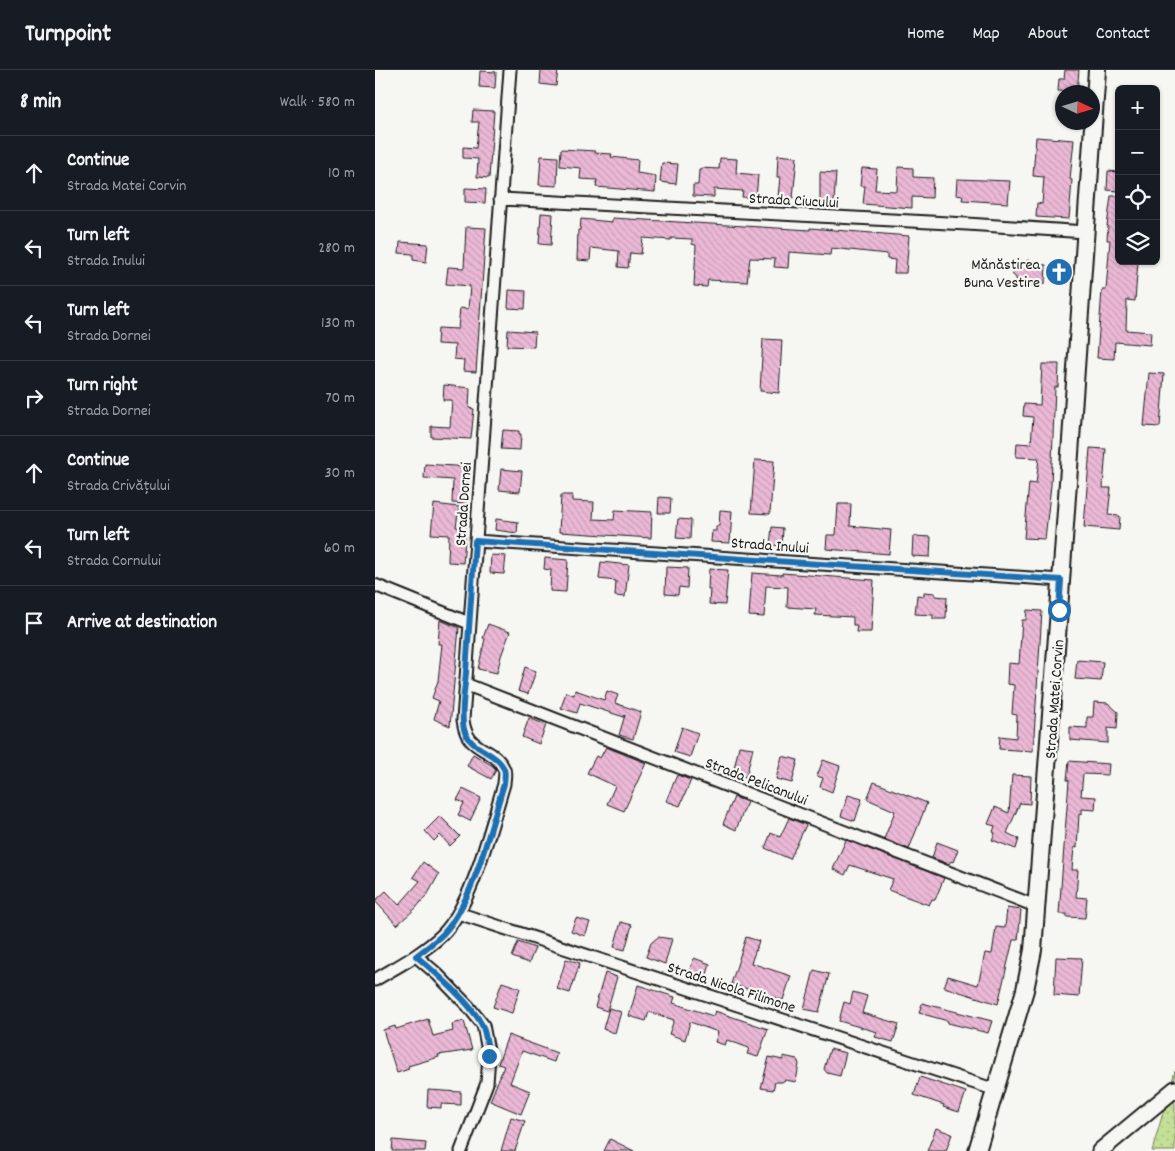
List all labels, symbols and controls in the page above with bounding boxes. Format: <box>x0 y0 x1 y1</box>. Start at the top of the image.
text: Turnpoint <box>25 18 111 52</box>
text: Home <box>907 22 944 47</box>
text: Map <box>972 22 1000 47</box>
text: About <box>1028 22 1068 47</box>
text: Contact <box>1096 22 1150 47</box>
north arrow <box>1055 85 1100 130</box>
map controls <box>1115 85 1160 265</box>
button: + <box>1115 85 1160 130</box>
text: 8 min <box>20 88 61 118</box>
text: Walk · 580 m <box>280 91 355 114</box>
button: − <box>1115 130 1160 175</box>
text: Continue <box>67 148 129 175</box>
icon: ahead <box>20 159 48 187</box>
text: 10 m <box>328 162 355 185</box>
text: Strada Matei Corvin <box>67 175 186 198</box>
button: locate <box>1115 175 1160 220</box>
street label: Strada Ciucului <box>748 188 839 215</box>
button: layers <box>1115 220 1160 265</box>
text: Turn left <box>67 223 130 250</box>
icon: left <box>20 234 48 262</box>
text: 280 m <box>318 237 355 260</box>
text: Strada Inului <box>67 250 145 273</box>
place label: Mănăstirea Buna Vestire <box>964 254 1040 295</box>
church icon: Mănăstirea Buna Vestire <box>1044 257 1074 287</box>
text: Turn left <box>67 298 130 325</box>
icon: left <box>20 309 48 337</box>
text: 130 m <box>321 312 355 335</box>
text: Strada Dornei <box>67 325 151 348</box>
text: Turn right <box>67 373 138 400</box>
icon: right <box>20 384 48 412</box>
text: 70 m <box>325 387 355 410</box>
text: Strada Dornei <box>67 400 151 423</box>
text: Continue <box>67 448 129 475</box>
icon: ahead <box>20 459 48 487</box>
text: 30 m <box>325 462 355 485</box>
street label: Strada Dornei <box>450 462 479 547</box>
text: Strada Crivățului <box>67 475 170 498</box>
text: Turn left <box>67 523 130 550</box>
street label: Strada Inului <box>730 532 810 561</box>
icon: left <box>20 534 48 562</box>
text: 60 m <box>324 537 355 560</box>
text: Strada Cornului <box>67 550 161 573</box>
route start <box>1048 599 1071 622</box>
icon: arrive <box>20 609 48 637</box>
text: Arrive at destination <box>67 610 217 637</box>
street label: Strada Matei Corvin <box>1040 639 1071 760</box>
street label: Strada Pelicanului <box>702 752 811 812</box>
street label: Strada Nicola Filimone <box>664 957 798 1020</box>
route end <box>478 1045 501 1068</box>

